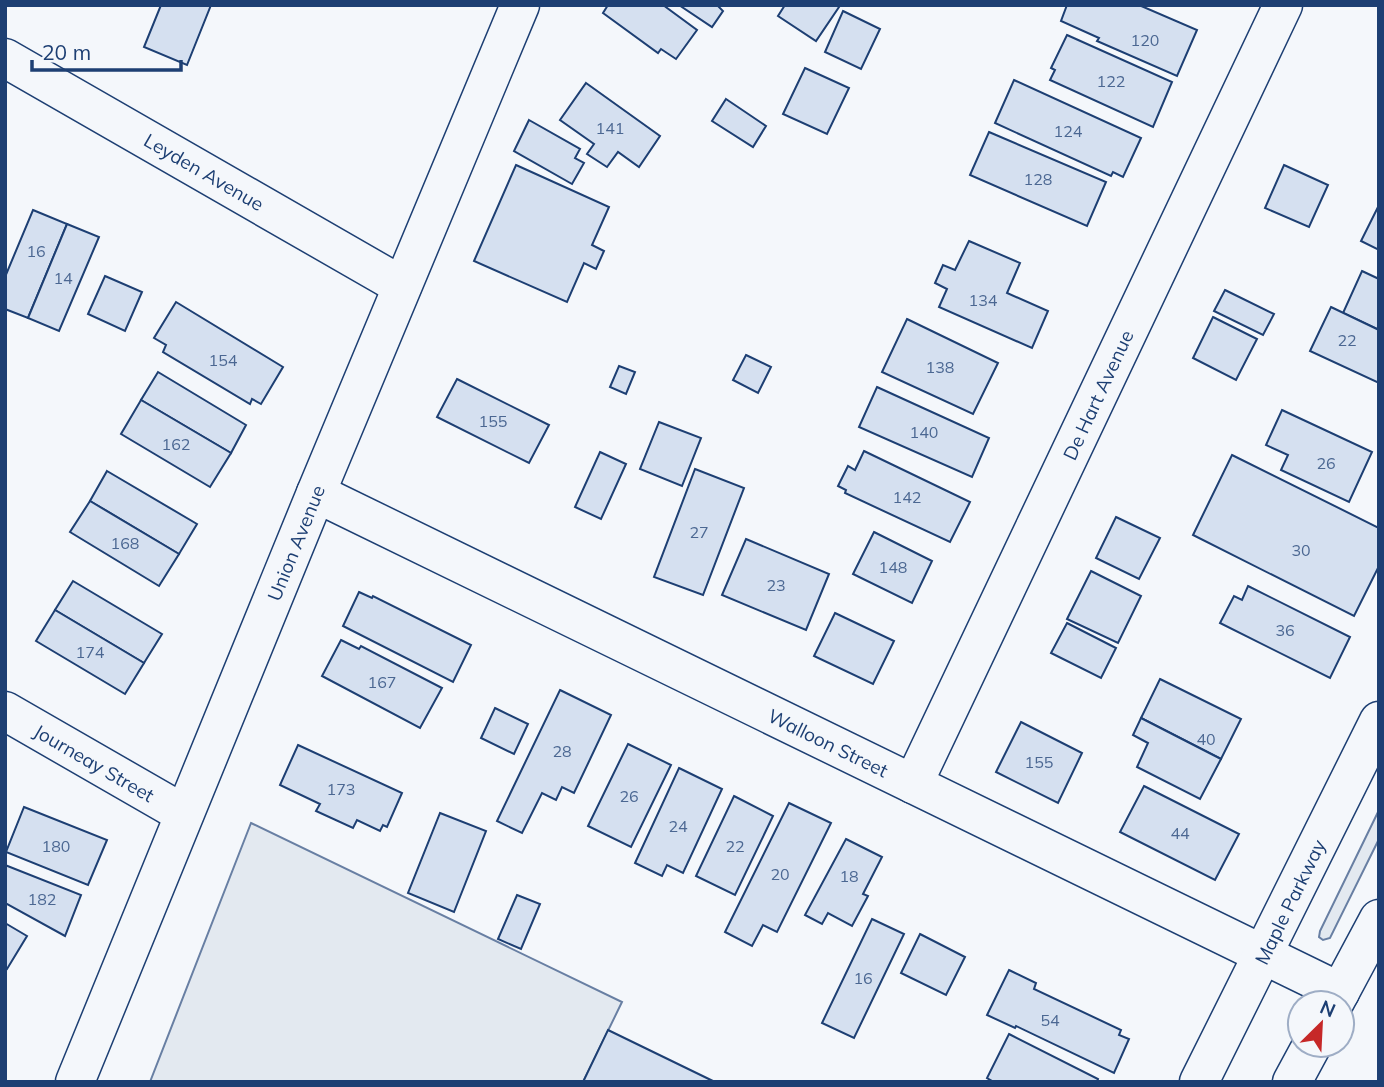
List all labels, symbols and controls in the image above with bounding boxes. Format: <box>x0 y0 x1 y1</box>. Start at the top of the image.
scale bar <box>32 28 180 72</box>
house number: 120 <box>1131 30 1159 50</box>
text: 20 m <box>42 39 91 65</box>
house number: 122 <box>1097 71 1125 91</box>
house number: 141 <box>596 118 624 138</box>
house number: 124 <box>1054 121 1083 141</box>
street label: Leyden Avenue <box>140 128 268 216</box>
house number: 128 <box>1024 169 1052 189</box>
house number: 16 <box>26 241 46 261</box>
house number: 14 <box>53 268 73 288</box>
house number: 134 <box>969 290 998 310</box>
street label: De Hart Avenue <box>1057 326 1139 464</box>
house number: 22 <box>1337 330 1357 350</box>
house number: 154 <box>209 350 238 370</box>
house number: 138 <box>926 357 954 377</box>
house number: 155 <box>479 411 507 431</box>
house number: 140 <box>910 422 938 442</box>
house number: 162 <box>162 434 190 454</box>
house number: 26 <box>1316 453 1336 473</box>
street label: Union Avenue <box>262 482 330 604</box>
house number: 142 <box>893 487 921 507</box>
house number: 27 <box>689 522 709 542</box>
house number: 168 <box>111 533 139 553</box>
house number: 30 <box>1291 540 1311 560</box>
house number: 148 <box>879 557 907 577</box>
house number: 23 <box>766 575 786 595</box>
house number: 36 <box>1275 620 1295 640</box>
house number: 174 <box>76 642 105 662</box>
house number: 167 <box>368 672 396 692</box>
street label: Walloon Street <box>764 704 892 783</box>
street label: Journeay Street <box>29 719 159 807</box>
house number: 40 <box>1196 729 1216 749</box>
house number: 28 <box>552 741 572 761</box>
house number: 155 <box>1025 752 1053 772</box>
house number: 173 <box>327 779 355 799</box>
house number: 26 <box>619 786 639 806</box>
house number: 24 <box>668 816 688 836</box>
house number: 44 <box>1170 823 1190 843</box>
street label: Maple Parkway <box>1249 835 1331 969</box>
house number: 180 <box>42 836 70 856</box>
house number: 22 <box>725 836 745 856</box>
house number: 20 <box>770 864 790 884</box>
house number: 18 <box>839 866 859 886</box>
house number: 182 <box>28 889 56 909</box>
house number: 16 <box>853 968 873 988</box>
north arrow <box>1286 989 1356 1059</box>
text: N <box>1316 995 1339 1022</box>
house number: 54 <box>1040 1010 1060 1030</box>

